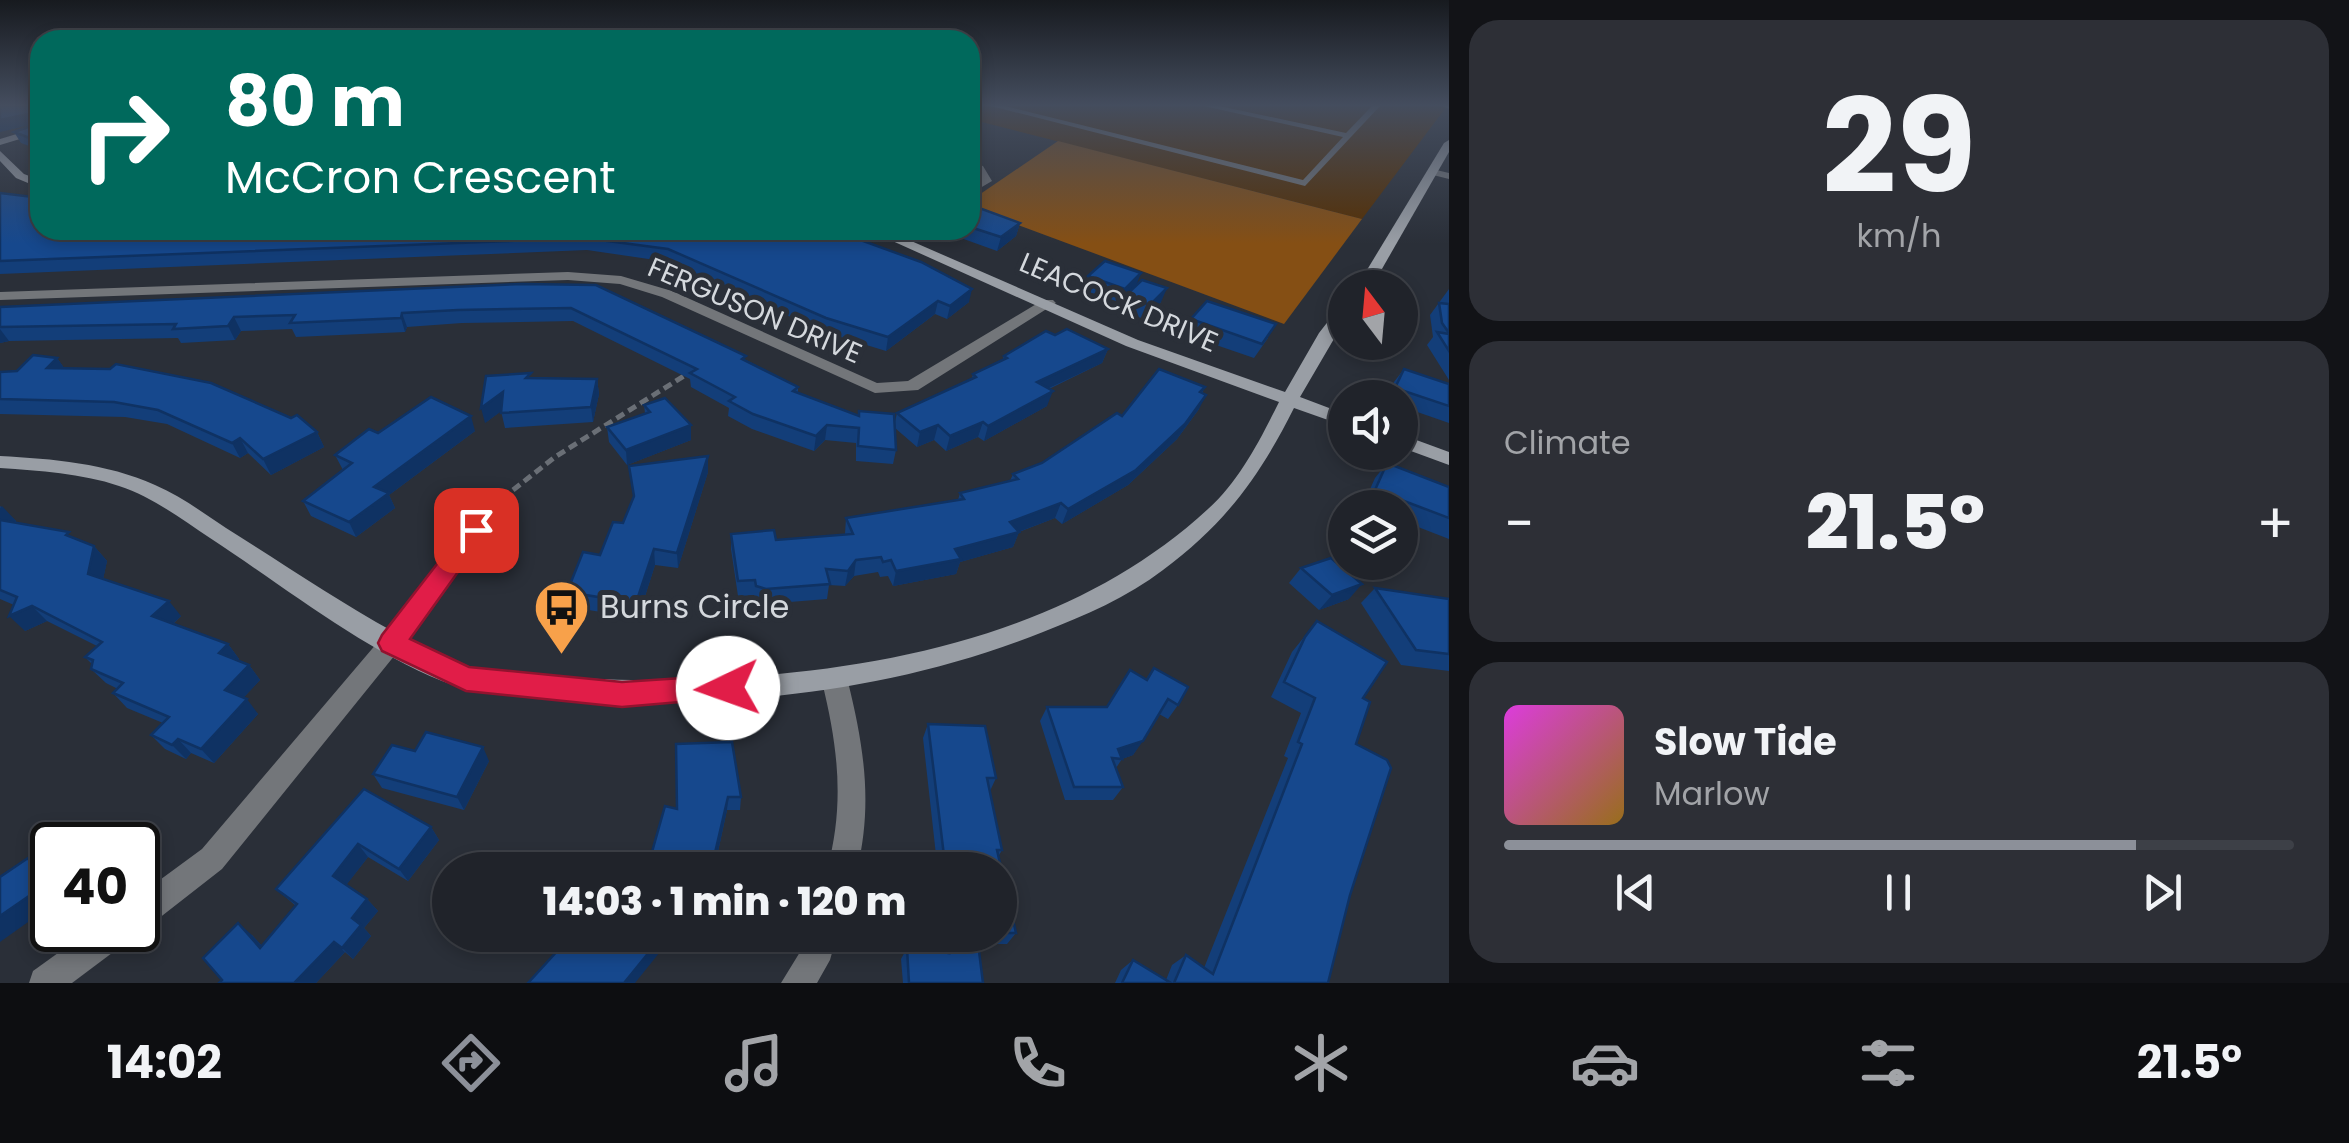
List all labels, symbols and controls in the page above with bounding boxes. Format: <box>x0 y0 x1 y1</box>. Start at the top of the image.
text: 80 m <box>225 52 405 151</box>
text: 29 <box>1822 55 1976 238</box>
icon: right <box>60 70 190 200</box>
text: McCron Crescent <box>225 146 616 209</box>
text: km/h <box>1856 213 1942 258</box>
street label: LEACOCK DRIVE <box>1014 243 1224 362</box>
street label: FERGUSON DRIVE <box>642 248 868 373</box>
north arrow <box>1328 270 1418 360</box>
map controls <box>1328 270 1418 580</box>
button: sound <box>1328 380 1418 470</box>
text: Climate <box>1504 420 1631 465</box>
text: 21.5° <box>1806 470 1985 575</box>
text: − <box>1504 485 1534 562</box>
text: + <box>2256 485 2294 562</box>
pin <box>434 488 519 573</box>
button: layers <box>1328 490 1418 580</box>
icon: arrive <box>449 503 504 558</box>
bus stop icon: Burns Circle <box>531 577 591 656</box>
place label: Burns Circle <box>600 584 789 629</box>
position arrow <box>676 636 780 740</box>
text: Slow Tide <box>1654 715 1837 768</box>
text: Marlow <box>1654 771 1770 816</box>
speed limit sign: 40 <box>30 822 160 952</box>
icon: previous <box>1608 865 1663 920</box>
icon: pause <box>1871 865 1926 920</box>
icon: next <box>2135 865 2190 920</box>
text: 14:03 · 1 min · 120 m <box>543 875 906 928</box>
icon: directions <box>436 1028 506 1098</box>
icon: music <box>719 1028 789 1098</box>
icon: phone <box>1003 1028 1073 1098</box>
icon: climate <box>1286 1028 1356 1098</box>
icon: car <box>1570 1028 1640 1098</box>
icon: filters <box>1853 1028 1923 1098</box>
text: 14:02 <box>107 1031 222 1094</box>
text: 21.5° <box>2137 1031 2242 1094</box>

